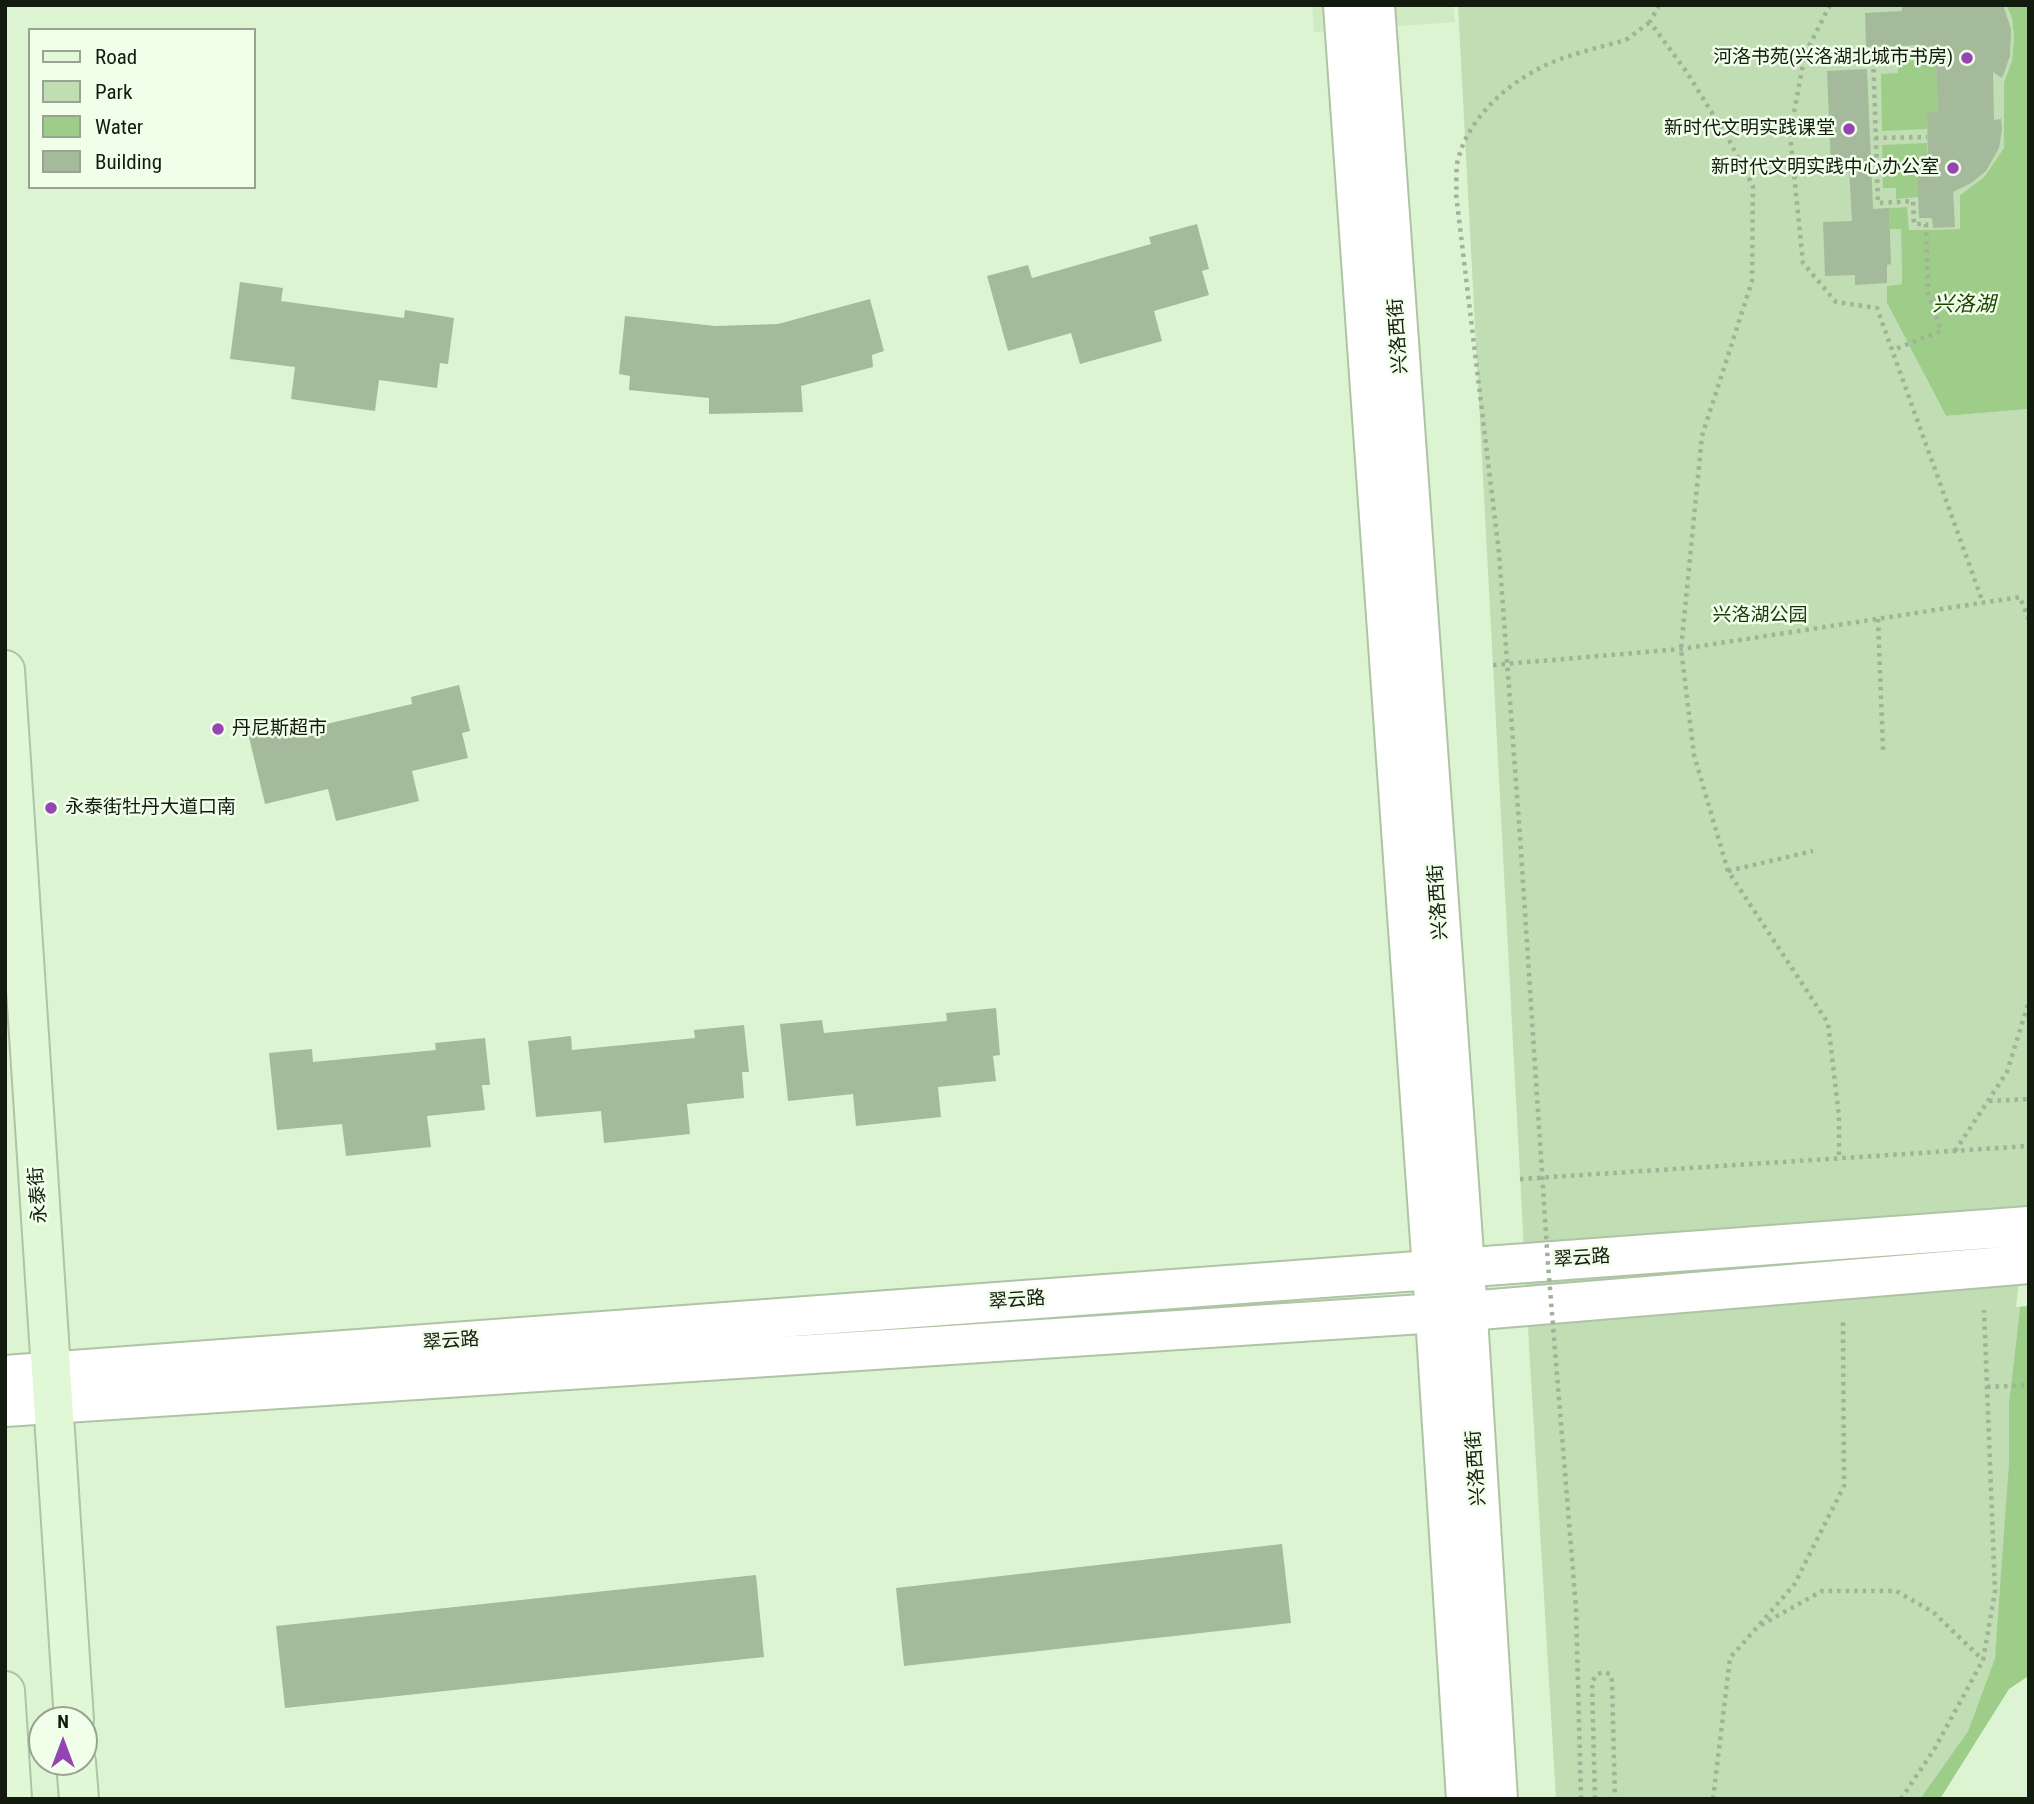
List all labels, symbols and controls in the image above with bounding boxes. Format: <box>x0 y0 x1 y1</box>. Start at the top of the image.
legend <box>28 28 256 189</box>
text: Road <box>95 45 137 69</box>
place label: 河洛书苑(兴洛湖北城市书房) <box>1713 47 1953 69</box>
marker: 河洛书苑(兴洛湖北城市书房) <box>1959 50 1975 66</box>
text: Park <box>95 80 132 104</box>
text: Water <box>95 115 143 139</box>
place label: 新时代文明实践课堂 <box>1664 118 1835 140</box>
marker: 新时代文明实践课堂 <box>1841 121 1857 137</box>
text: Building <box>95 150 162 174</box>
place label: 新时代文明实践中心办公室 <box>1711 157 1939 179</box>
marker: 新时代文明实践中心办公室 <box>1945 160 1961 176</box>
water label: 兴洛湖 <box>1933 293 1995 319</box>
street label: 兴洛西街 <box>1385 297 1413 375</box>
park label: 兴洛湖公园 <box>1713 605 1807 627</box>
place label: 丹尼斯超市 <box>232 718 327 740</box>
marker: 丹尼斯超市 <box>210 721 226 737</box>
place label: 永泰街牡丹大道口南 <box>65 797 236 819</box>
marker: 永泰街牡丹大道口南 <box>43 800 59 816</box>
street label: 兴洛西街 <box>1425 863 1453 941</box>
street label: 永泰街 <box>26 1166 52 1224</box>
street label: 翠云路 <box>1553 1246 1611 1272</box>
street label: 翠云路 <box>988 1288 1046 1314</box>
street label: 翠云路 <box>422 1329 480 1355</box>
street label: 兴洛西街 <box>1463 1429 1491 1507</box>
north arrow <box>28 1706 98 1776</box>
text: N <box>57 1710 69 1733</box>

